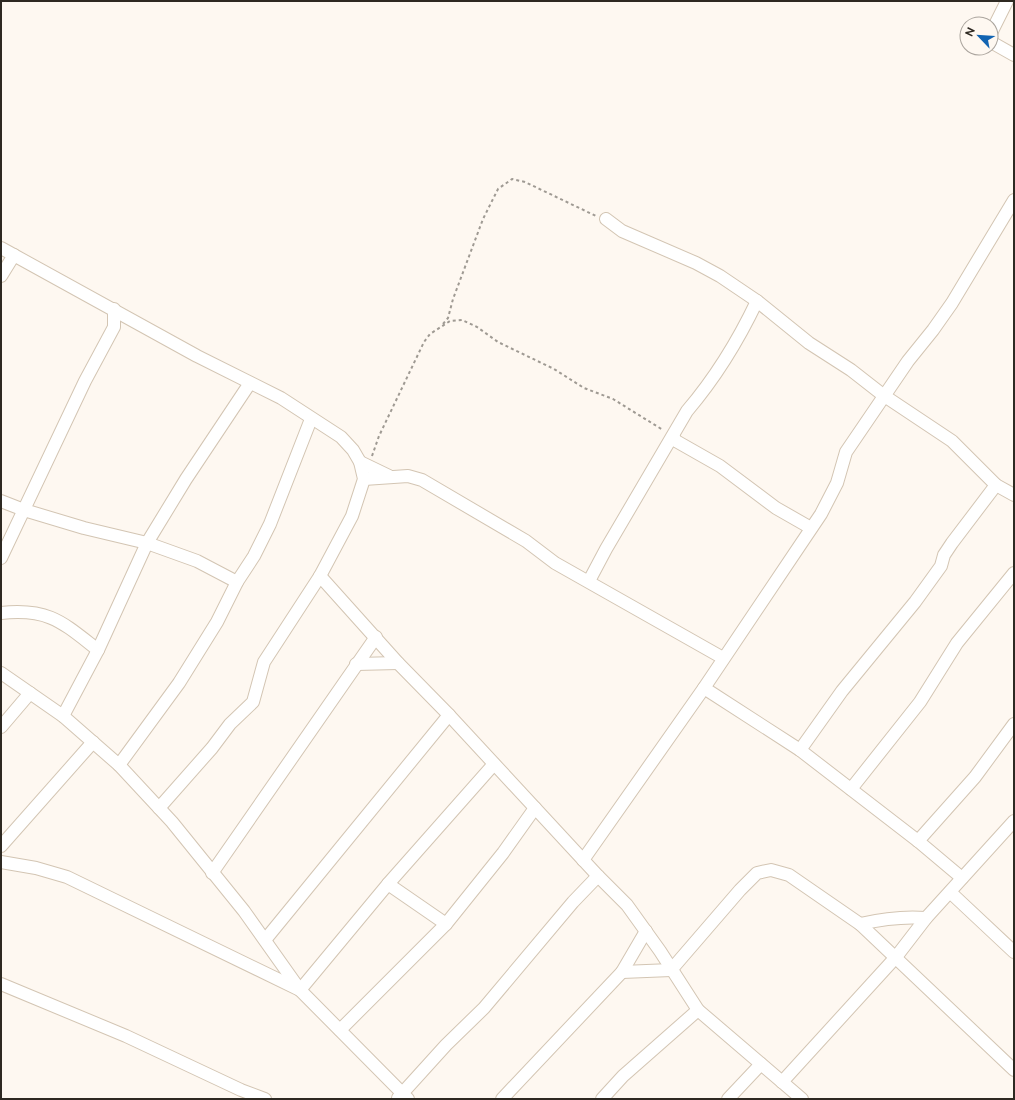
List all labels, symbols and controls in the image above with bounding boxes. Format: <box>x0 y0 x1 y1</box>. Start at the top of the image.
north arrow <box>959 16 999 56</box>
text: N <box>963 25 978 39</box>

